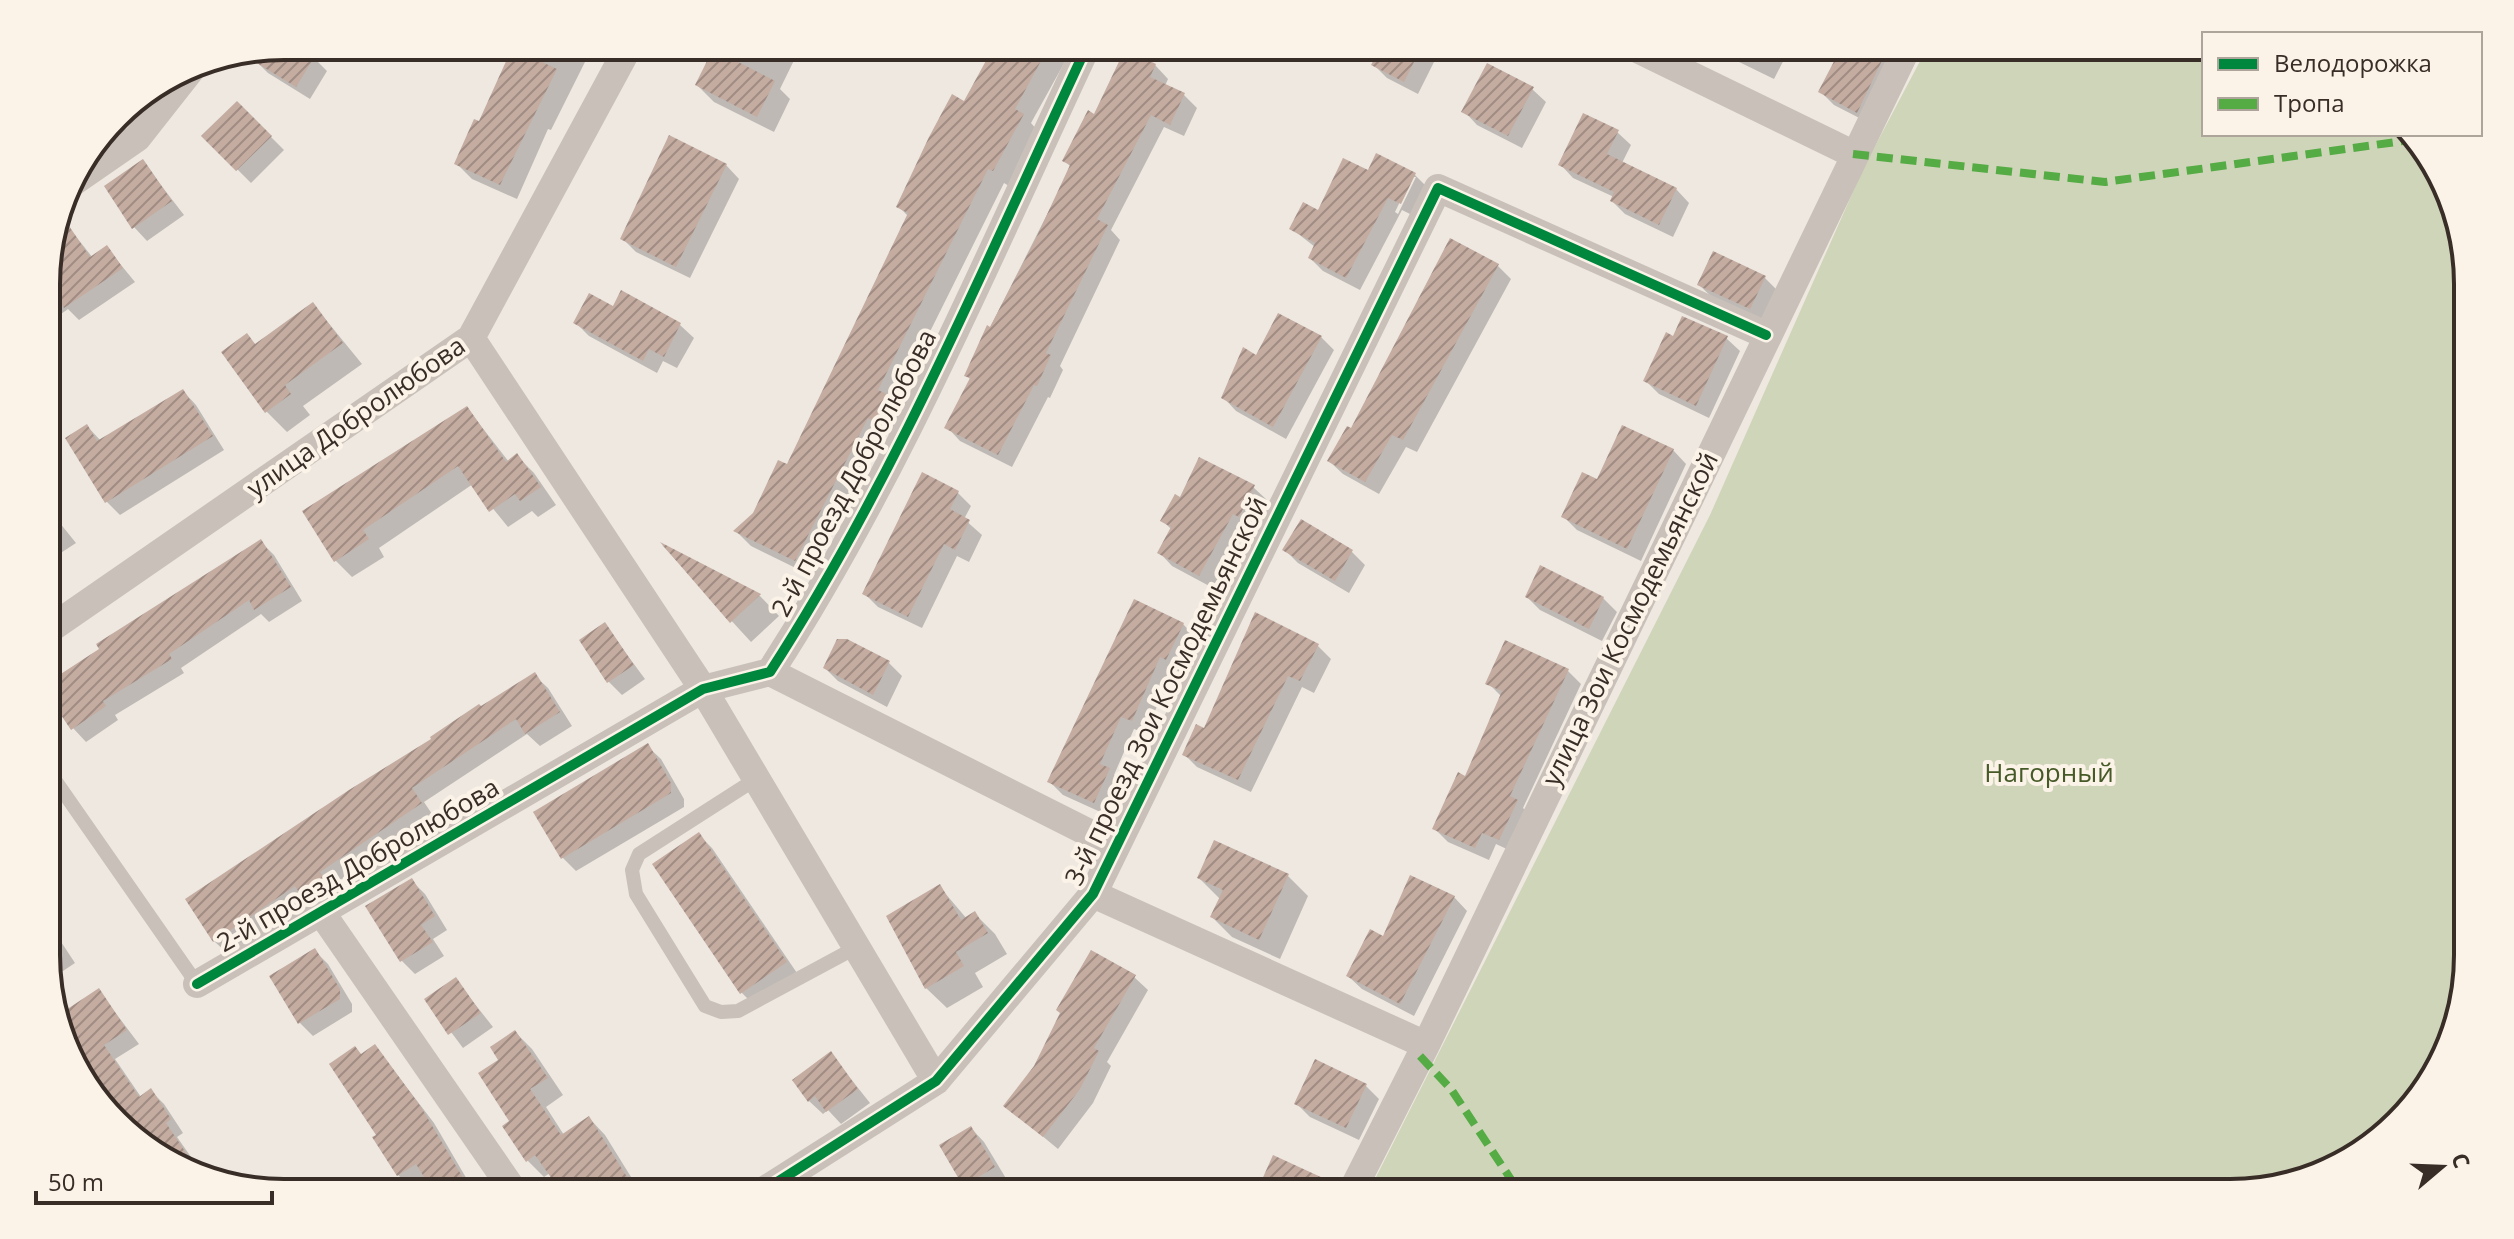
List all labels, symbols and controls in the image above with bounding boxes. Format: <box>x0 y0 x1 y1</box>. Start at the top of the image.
legend <box>2202 32 2482 136</box>
text: Велодорожка <box>2274 46 2432 79</box>
text: Тропа <box>2274 86 2345 119</box>
street label: 2-й проезд Добролюбова <box>762 323 944 622</box>
street label: улица Добролюбова <box>239 327 472 505</box>
street label: улица Зои Космодемьянской <box>1532 446 1726 792</box>
street label: 3-й проезд Зои Космодемьянской <box>1055 490 1275 891</box>
park label: Нагорный <box>1984 754 2114 790</box>
street label: 2-й проезд Добролюбова <box>210 768 505 960</box>
north arrow <box>2402 1127 2482 1207</box>
text: С <box>2445 1149 2478 1172</box>
scale bar <box>36 1155 272 1205</box>
text: 50 m <box>48 1165 104 1198</box>

